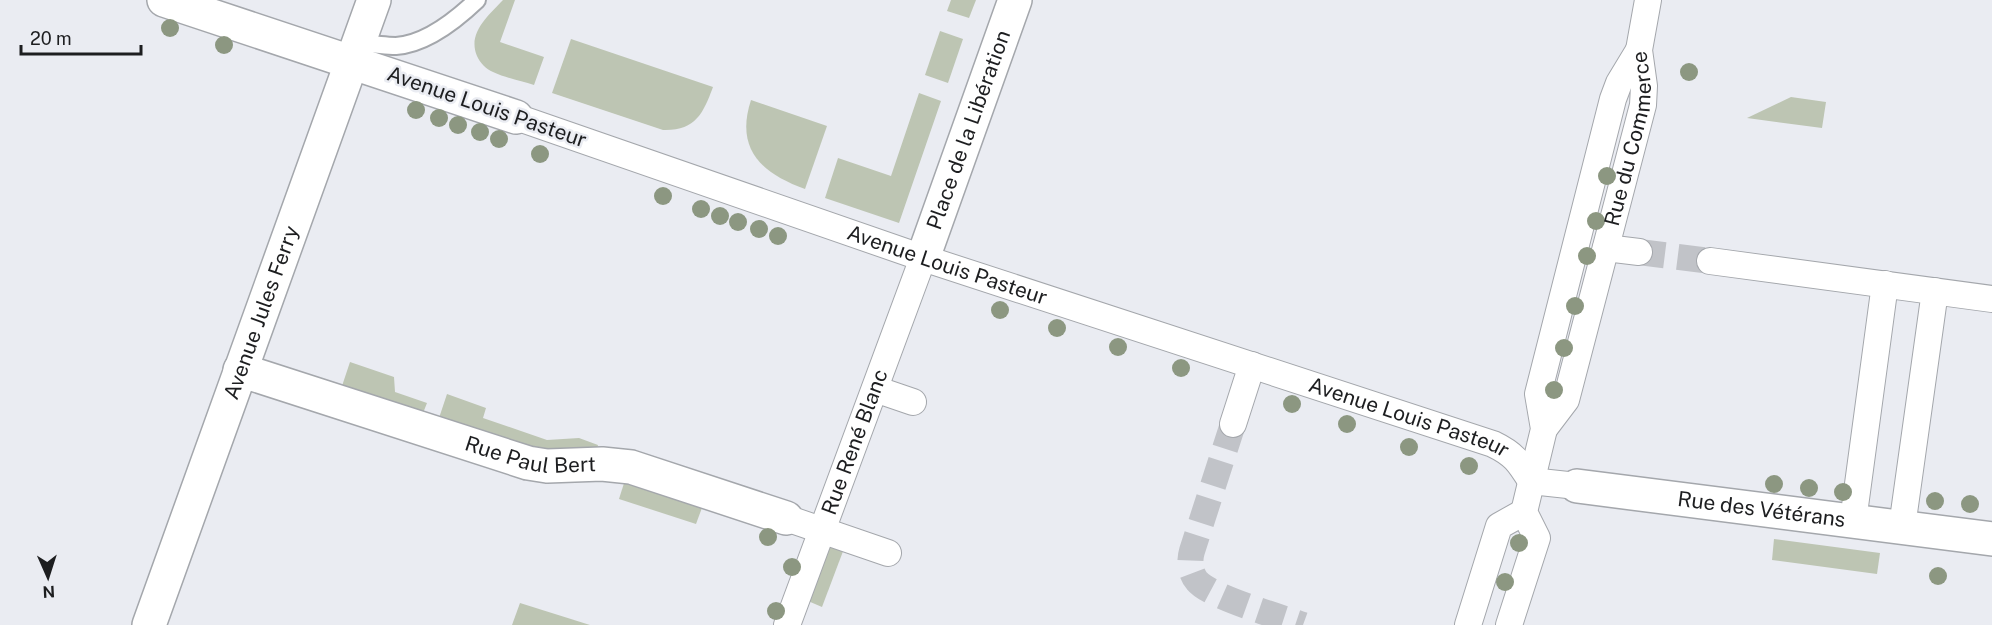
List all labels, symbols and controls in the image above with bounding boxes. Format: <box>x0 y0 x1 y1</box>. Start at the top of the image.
scale bar <box>21 18 141 56</box>
street label: Place de la Libération <box>921 27 1015 233</box>
text: 20 m <box>30 28 72 49</box>
street label: Rue du Commerce <box>1599 50 1656 229</box>
street label: Avenue Louis Pasteur <box>384 61 590 152</box>
street label: Avenue Louis Pasteur <box>844 220 1051 310</box>
street label: Avenue Jules Ferry <box>218 222 304 403</box>
street label: Rue René Blanc <box>816 366 893 518</box>
street label: Avenue Louis Pasteur <box>1306 372 1514 462</box>
street label: Rue Paul Bert <box>462 430 596 478</box>
street label: Rue des Vétérans <box>1676 486 1847 532</box>
north arrow <box>18 547 78 607</box>
text: N <box>42 582 56 601</box>

